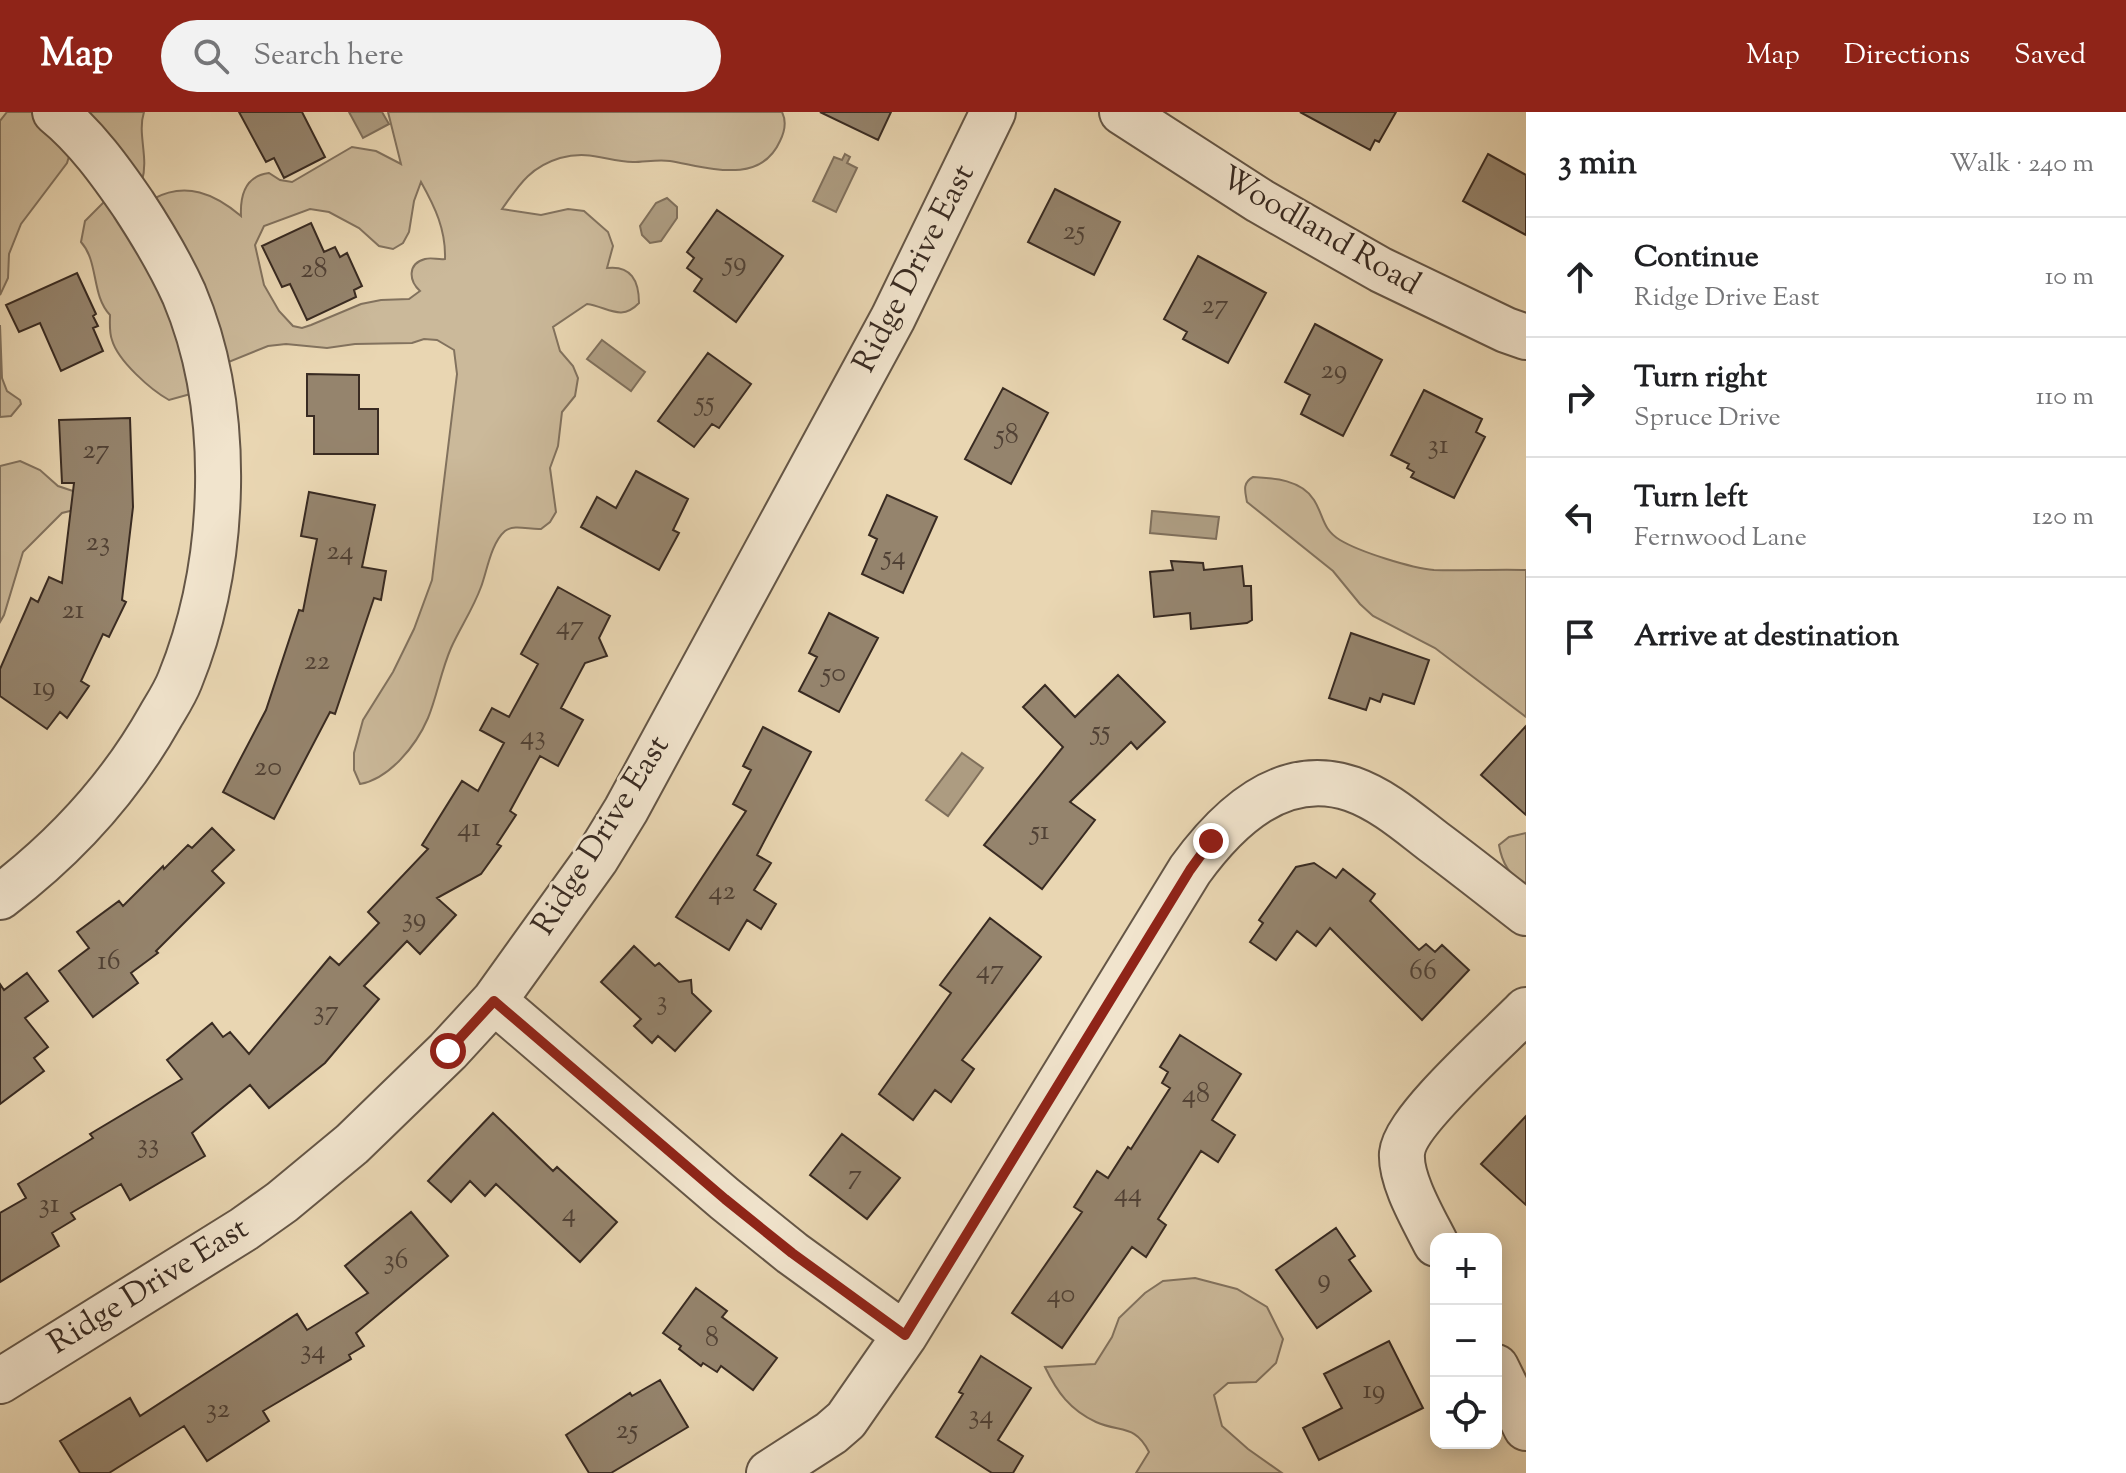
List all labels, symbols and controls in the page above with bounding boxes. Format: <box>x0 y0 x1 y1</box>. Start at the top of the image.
search box <box>161 20 721 92</box>
text: Map <box>40 29 113 83</box>
icon: search <box>189 34 233 78</box>
text: Search here <box>253 35 404 78</box>
text: Map <box>1746 36 1800 76</box>
text: Directions <box>1844 36 1970 76</box>
text: Saved <box>2014 36 2086 76</box>
text: 3 min <box>1558 140 1637 189</box>
text: Walk · 240 m <box>1950 146 2094 183</box>
street label: Woodland Road <box>1211 156 1429 308</box>
street label: Ridge Drive East <box>843 157 987 381</box>
house number: 25 <box>1063 212 1086 252</box>
text: Continue <box>1634 237 1759 280</box>
house number: 59 <box>721 243 747 283</box>
house number: 28 <box>300 250 328 290</box>
icon: ahead <box>1558 255 1602 299</box>
text: 10 m <box>2045 259 2094 296</box>
text: Ridge Drive East <box>1634 280 1819 317</box>
house number: 27 <box>1201 286 1229 326</box>
house number: 29 <box>1321 351 1347 391</box>
text: Turn right <box>1634 357 1767 400</box>
icon: right <box>1558 375 1602 419</box>
text: 110 m <box>2036 379 2094 416</box>
house number: 55 <box>693 383 715 423</box>
text: Spruce Drive <box>1634 400 1781 437</box>
house number: 58 <box>993 416 1019 456</box>
house number: 31 <box>1428 426 1448 466</box>
house number: 27 <box>82 431 110 471</box>
text: Turn left <box>1634 477 1748 520</box>
icon: left <box>1558 495 1602 539</box>
text: 120 m <box>2032 499 2094 536</box>
text: Fernwood Lane <box>1634 520 1807 557</box>
house number: 23 <box>86 523 110 563</box>
house number: 24 <box>326 532 354 572</box>
house number: 54 <box>880 537 906 577</box>
house number: 21 <box>62 591 84 631</box>
house number: 47 <box>556 607 584 647</box>
icon: arrive <box>1558 615 1602 659</box>
text: Arrive at destination <box>1634 616 1899 659</box>
house number: 22 <box>304 642 330 682</box>
house number: 50 <box>820 654 846 694</box>
house number: 19 <box>33 668 55 708</box>
house number: 55 <box>1089 712 1111 752</box>
house number: 43 <box>520 717 546 757</box>
street label: Ridge Drive East <box>522 727 682 945</box>
house number: 20 <box>254 748 282 788</box>
house number: 41 <box>457 809 481 849</box>
house number: 51 <box>1028 812 1050 852</box>
route end <box>1193 823 1229 859</box>
house number: 42 <box>708 872 736 912</box>
house number: 39 <box>402 899 426 939</box>
house number: 16 <box>97 942 121 982</box>
house number: 47 <box>976 951 1004 991</box>
house number: 66 <box>1409 952 1437 992</box>
house number: 3 <box>656 982 668 1022</box>
house number: 37 <box>313 992 339 1032</box>
route start <box>430 1033 466 1069</box>
house number: 48 <box>1182 1075 1210 1115</box>
house number: 33 <box>137 1125 159 1165</box>
house number: 7 <box>848 1156 862 1196</box>
house number: 44 <box>1114 1174 1142 1214</box>
house number: 31 <box>39 1185 59 1225</box>
house number: 4 <box>562 1194 576 1234</box>
street label: Ridge Drive East <box>40 1207 258 1367</box>
map controls <box>1430 1233 1502 1449</box>
button: + <box>1430 1233 1502 1305</box>
house number: 36 <box>384 1241 408 1281</box>
house number: 9 <box>1317 1260 1331 1300</box>
house number: 40 <box>1047 1275 1075 1315</box>
button: − <box>1430 1305 1502 1377</box>
house number: 8 <box>705 1319 719 1359</box>
house number: 34 <box>300 1331 326 1371</box>
house number: 19 <box>1363 1371 1385 1411</box>
button: locate <box>1430 1377 1502 1449</box>
house number: 32 <box>206 1390 230 1430</box>
house number: 34 <box>968 1396 994 1436</box>
house number: 25 <box>616 1411 639 1451</box>

